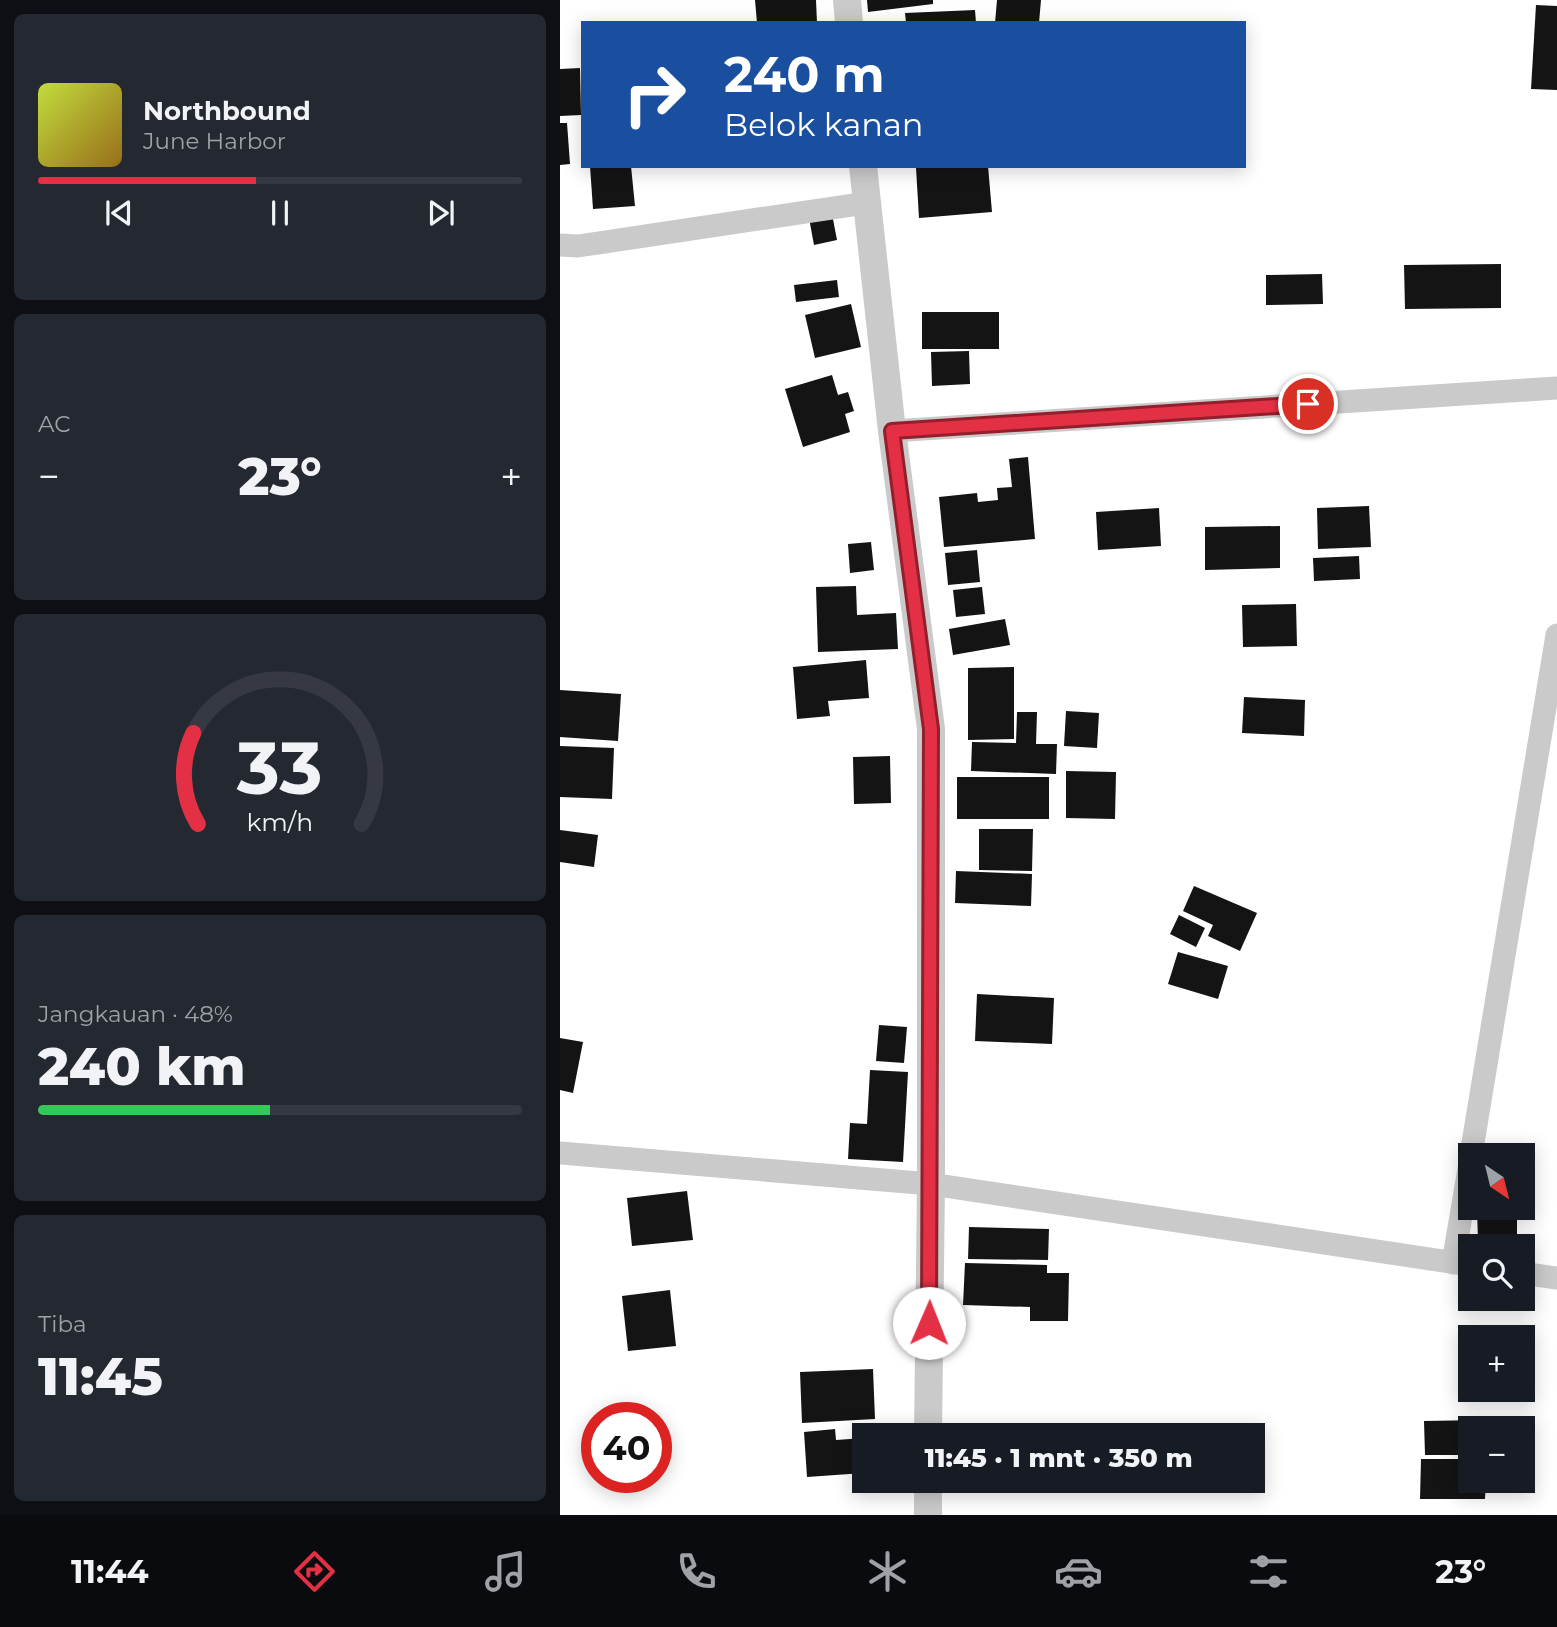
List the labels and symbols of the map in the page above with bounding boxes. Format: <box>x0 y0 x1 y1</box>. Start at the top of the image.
pin <box>1278 374 1338 434</box>
north arrow <box>1458 1143 1535 1220</box>
position arrow <box>892 1286 966 1360</box>
speed limit sign: 40 <box>581 1402 672 1493</box>

